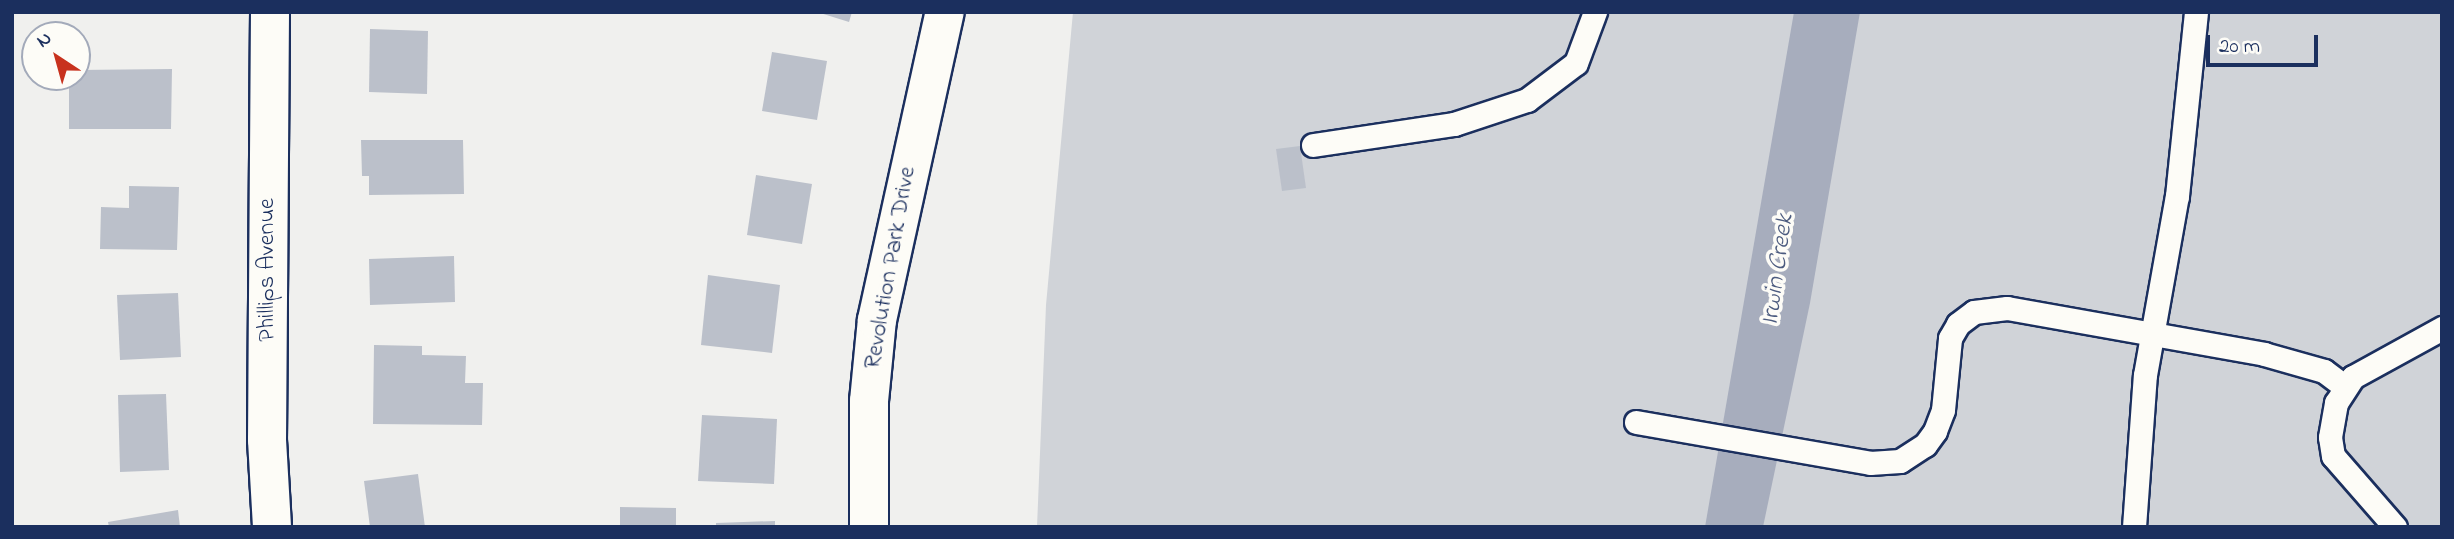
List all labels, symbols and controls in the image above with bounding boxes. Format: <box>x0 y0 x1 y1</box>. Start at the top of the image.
north arrow <box>21 21 91 91</box>
scale bar <box>2209 21 2321 65</box>
text: N <box>31 26 58 55</box>
text: 20 m <box>2219 32 2260 62</box>
street label: Revolution Park Drive <box>859 165 923 371</box>
street label: Phillips Avenue <box>254 198 282 342</box>
water label: Irwin Creek <box>1756 212 1802 328</box>

